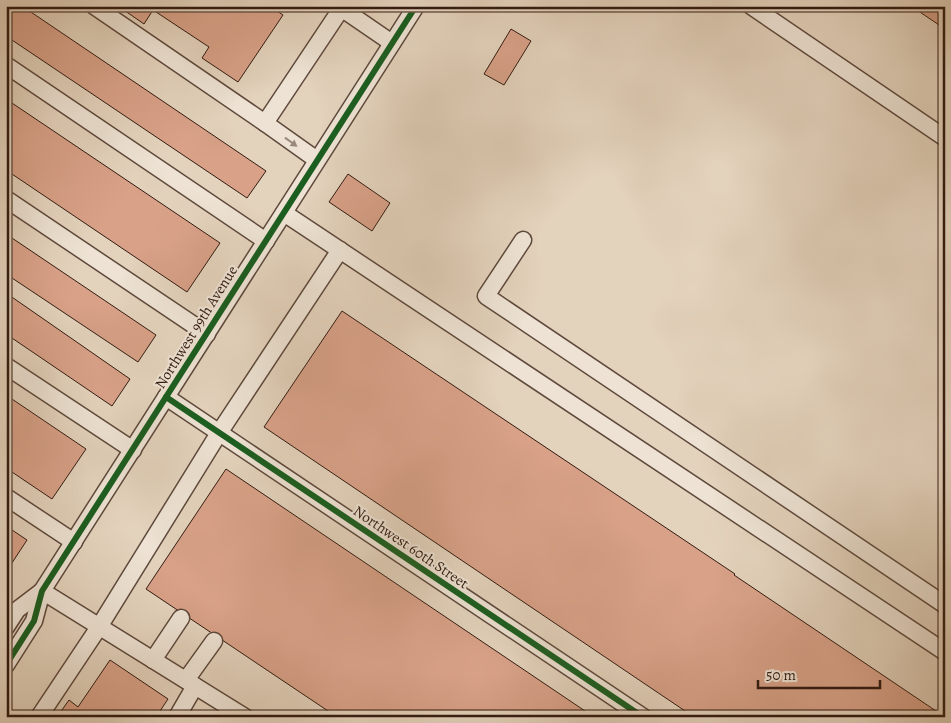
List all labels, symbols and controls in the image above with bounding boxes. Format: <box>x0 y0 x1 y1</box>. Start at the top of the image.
one-way arrow <box>284 136 297 147</box>
street label: Northwest 99th Avenue <box>150 261 242 392</box>
street label: Northwest 60th Street <box>349 501 473 593</box>
scale bar <box>758 658 881 690</box>
text: 50 m <box>766 665 796 685</box>

